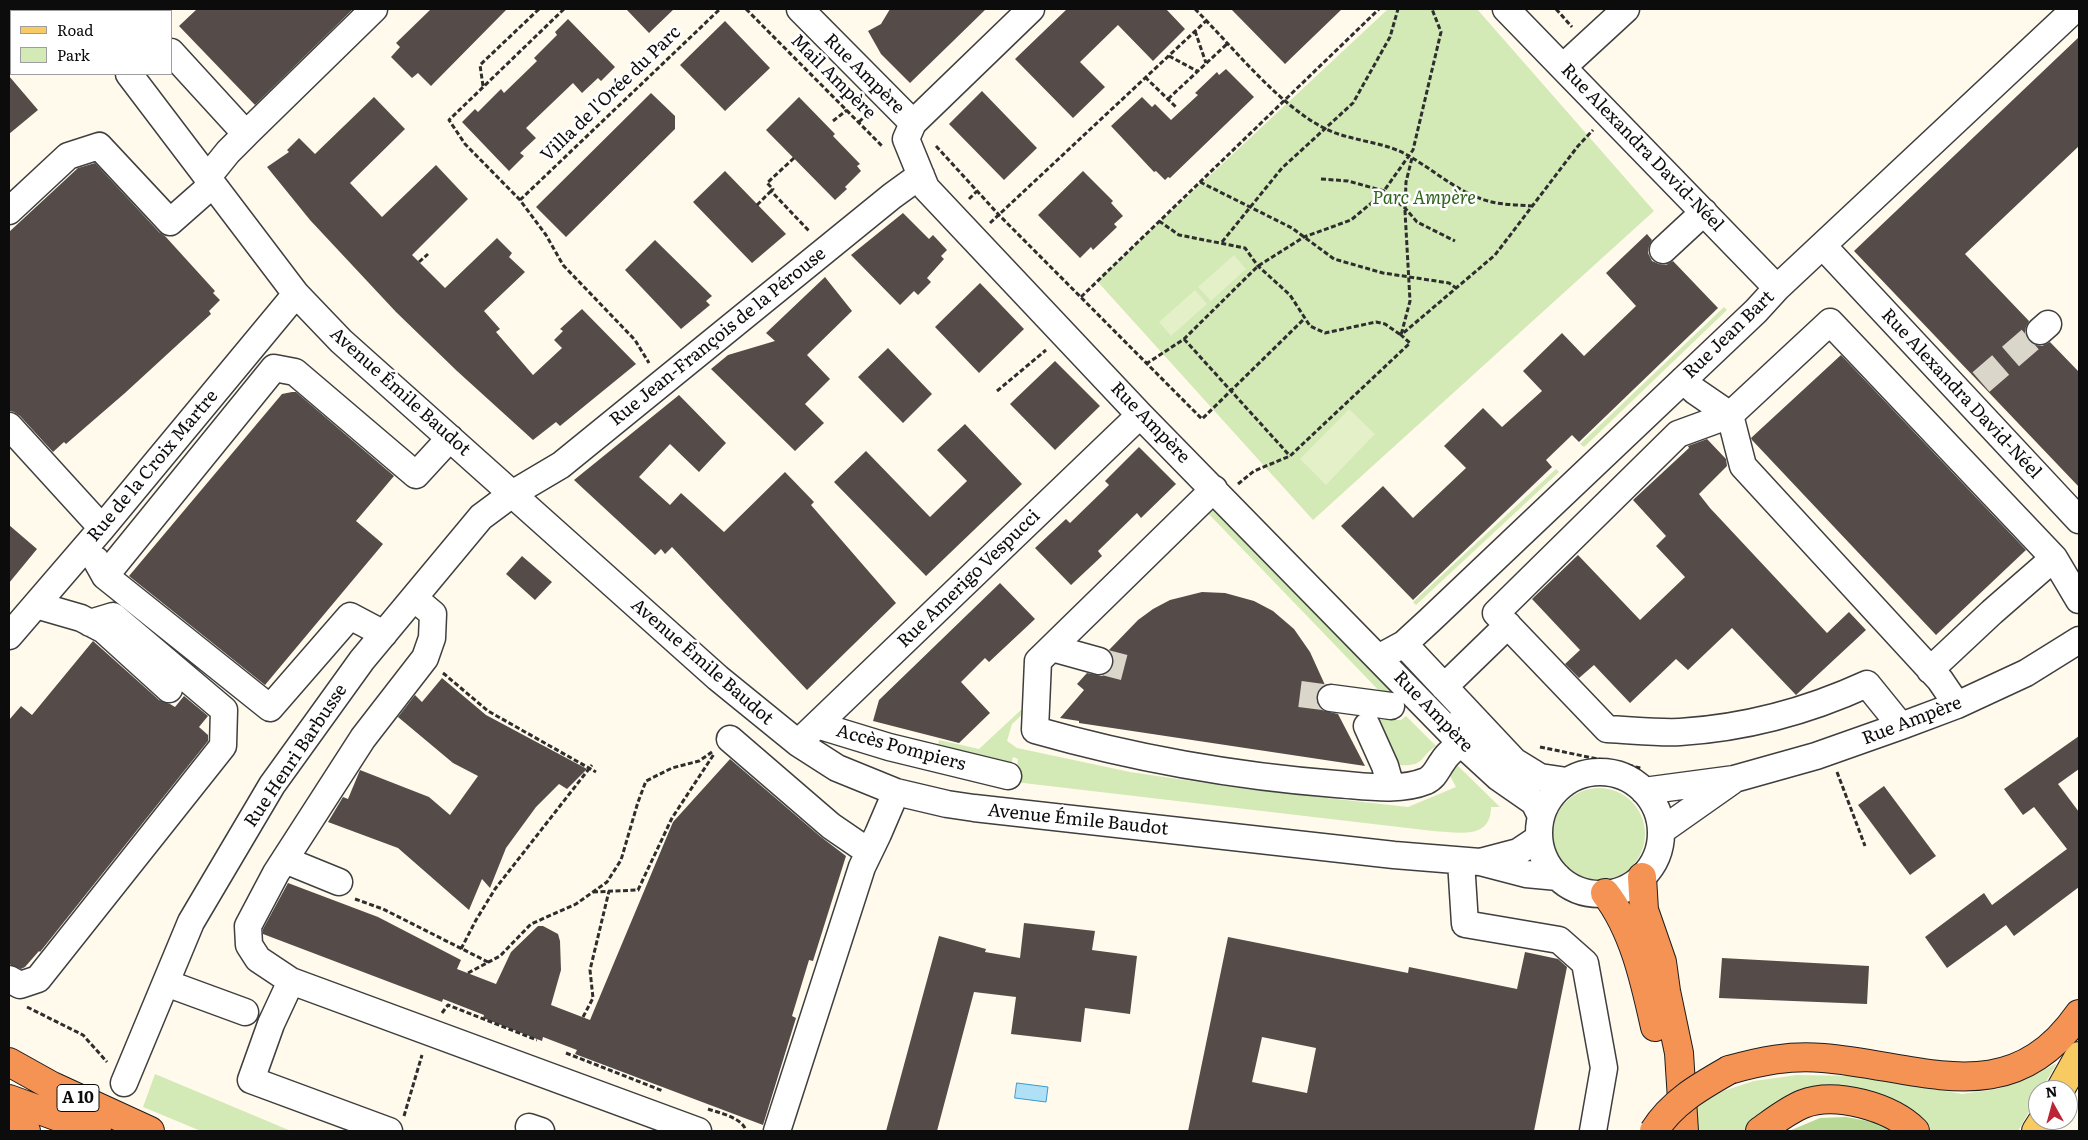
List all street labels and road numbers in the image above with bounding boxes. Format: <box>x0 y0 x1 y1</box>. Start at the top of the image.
street label: Villa de l'Orée du Parc <box>537 22 685 166</box>
street label: Rue Ampère <box>819 29 909 119</box>
street label: Mail Ampère <box>786 30 880 124</box>
street label: Rue Alexandra David-Néel <box>1556 60 1728 236</box>
street label: Rue Jean-François de la Pérouse <box>606 243 830 431</box>
street label: Rue Jean Bart <box>1679 286 1779 384</box>
street label: Rue Alexandra David-Néel <box>1876 304 2046 484</box>
street label: Avenue Émile Baudot <box>325 323 475 461</box>
street label: Rue Ampère <box>1106 378 1194 468</box>
street label: Rue de la Croix Martre <box>83 386 223 546</box>
street label: Rue Amerigo Vespucci <box>893 505 1045 653</box>
street label: Avenue Émile Baudot <box>626 594 778 730</box>
street label: Rue Ampère <box>1389 667 1477 757</box>
street label: Rue Henri Barbusse <box>240 680 352 832</box>
street label: Rue Ampère <box>1859 692 1965 750</box>
street label: Accès Pompiers <box>834 720 968 776</box>
street label: Avenue Émile Baudot <box>987 800 1169 840</box>
road number: A 10 <box>57 1084 99 1112</box>

